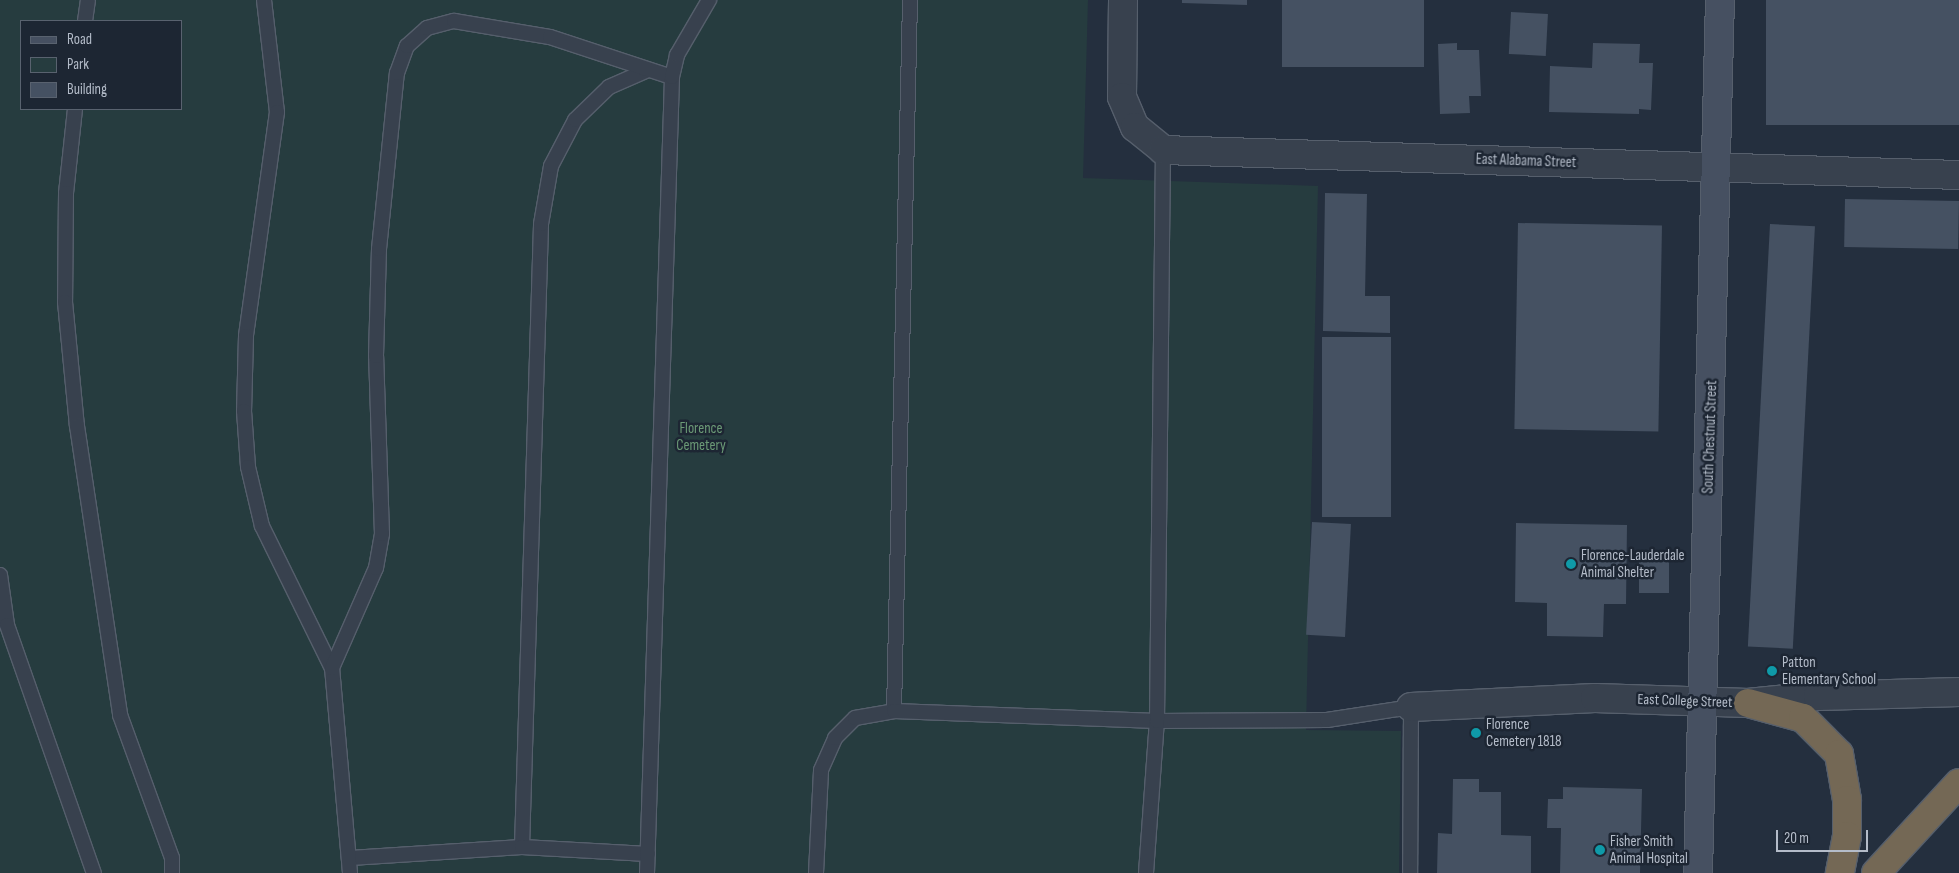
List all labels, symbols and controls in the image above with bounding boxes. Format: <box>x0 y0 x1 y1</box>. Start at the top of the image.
legend <box>20 20 182 110</box>
text: Road <box>67 30 92 49</box>
text: Park <box>67 55 89 74</box>
text: Building <box>67 80 107 99</box>
street label: East Alabama Street <box>1475 150 1577 172</box>
street label: South Chestnut Street <box>1699 380 1721 494</box>
park label: Florence Cemetery <box>676 419 726 454</box>
place label: Florence-Lauderdale Animal Shelter <box>1581 546 1685 581</box>
marker: Florence-Lauderdale Animal Shelter <box>1565 558 1577 570</box>
place label: Patton Elementary School <box>1782 653 1876 688</box>
marker: Patton Elementary School <box>1766 665 1778 677</box>
street label: East College Street <box>1637 690 1733 712</box>
place label: Florence Cemetery 1818 <box>1486 715 1562 750</box>
marker: Florence Cemetery 1818 <box>1470 727 1482 739</box>
scale bar <box>1779 820 1872 852</box>
text: 20 m <box>1784 829 1809 848</box>
place label: Fisher Smith Animal Hospital <box>1610 832 1688 867</box>
marker: Fisher Smith Animal Hospital <box>1594 844 1606 856</box>

